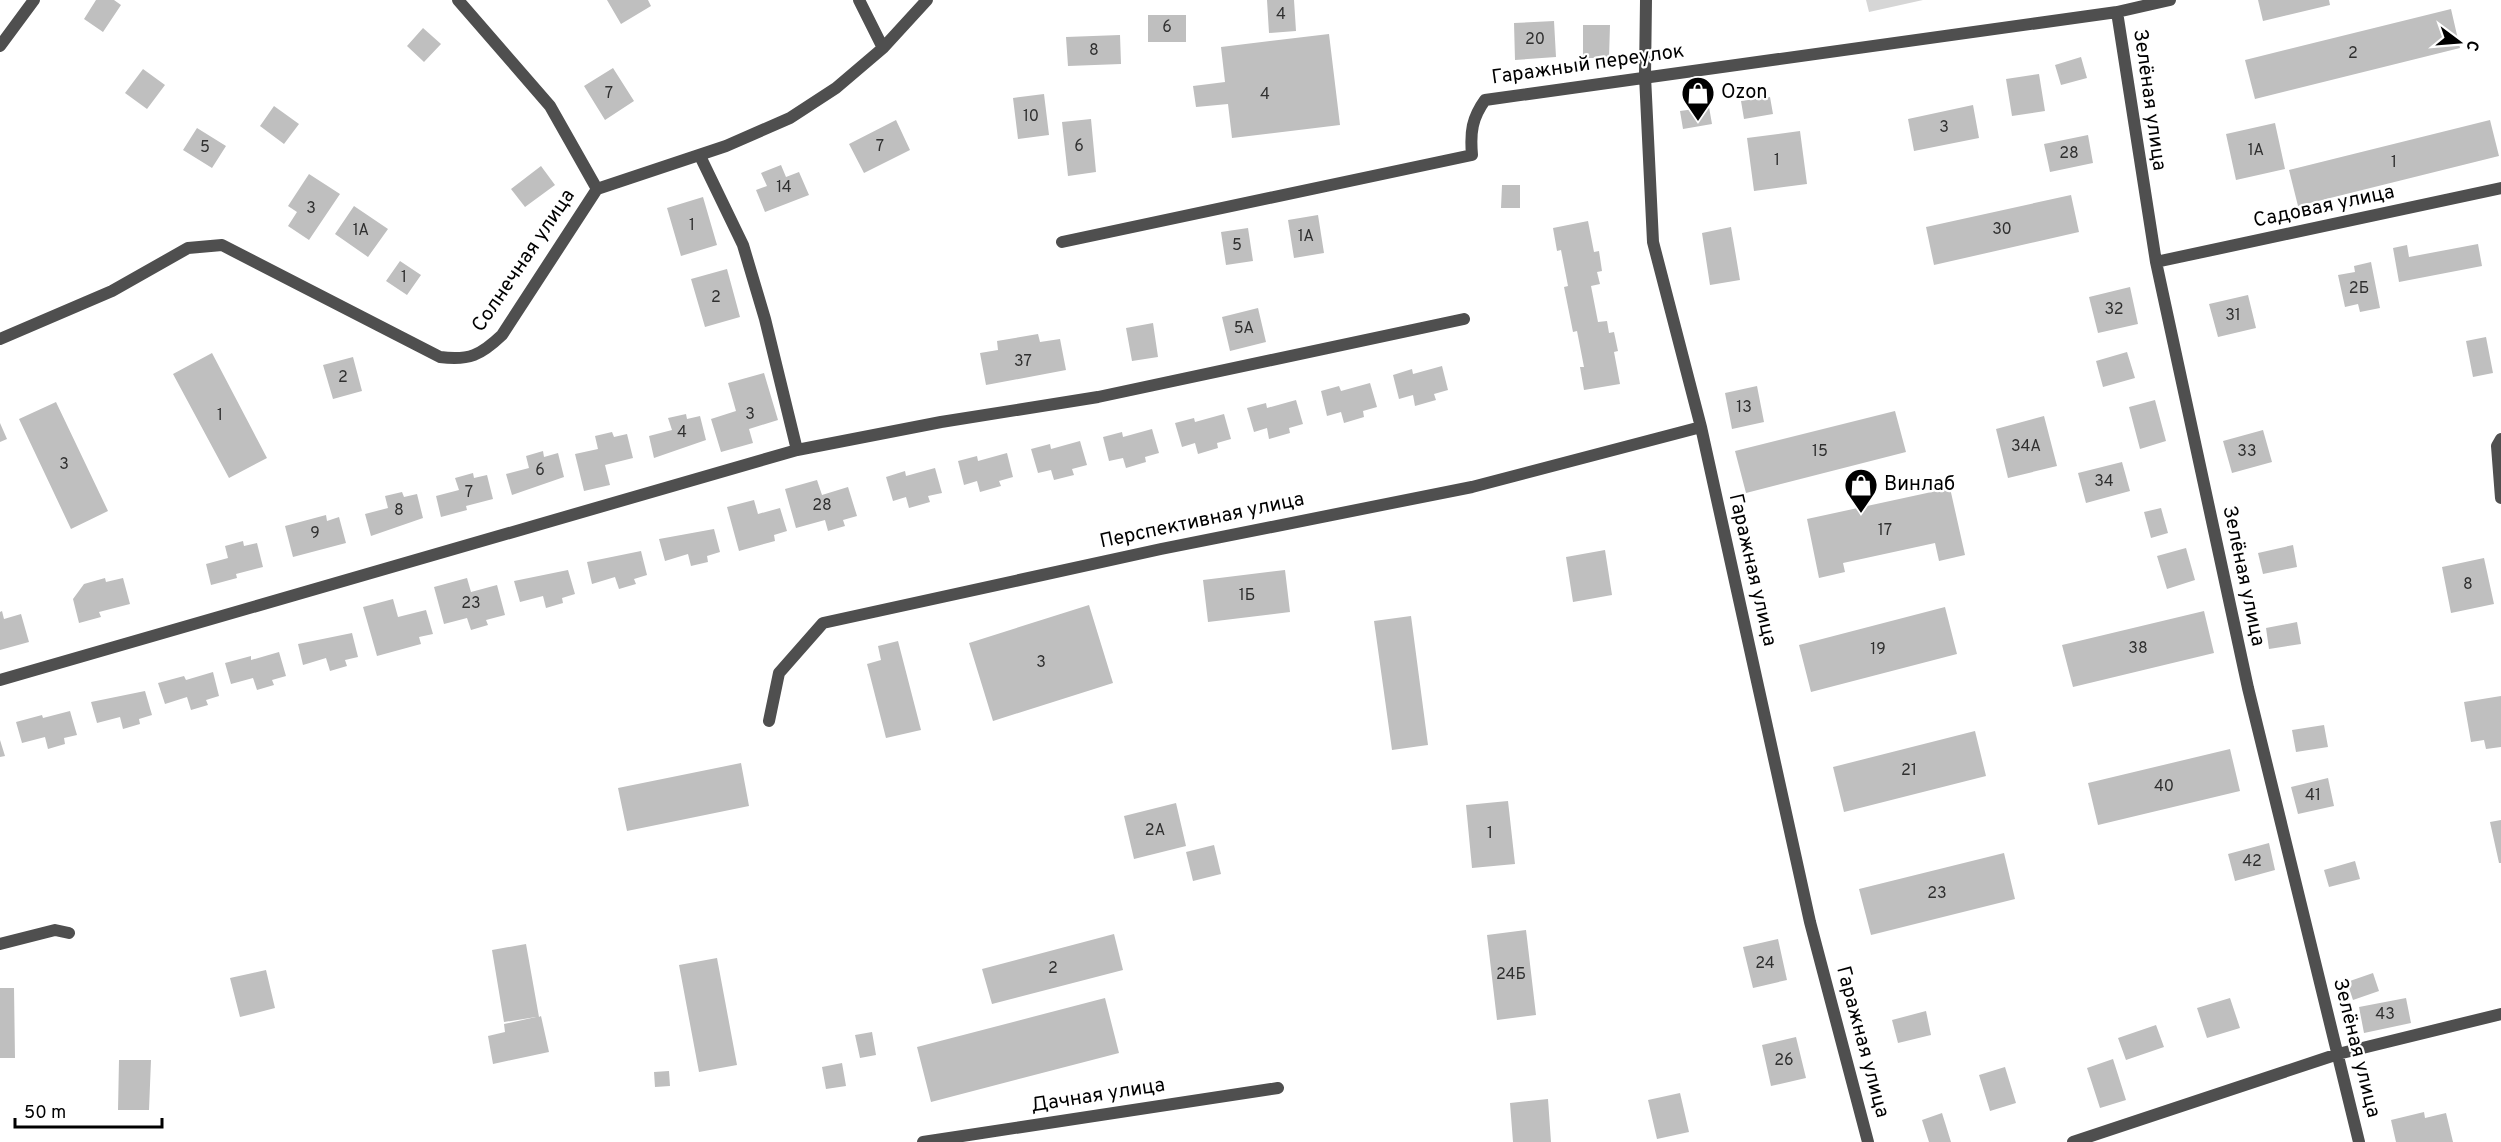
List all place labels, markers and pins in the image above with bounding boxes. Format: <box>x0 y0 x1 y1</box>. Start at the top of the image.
shop icon: Ozon <box>1680 75 1716 122</box>
place label: Ozon <box>1721 80 1767 106</box>
shop icon: Винлаб <box>1843 467 1879 514</box>
place label: Винлаб <box>1884 472 1955 498</box>

